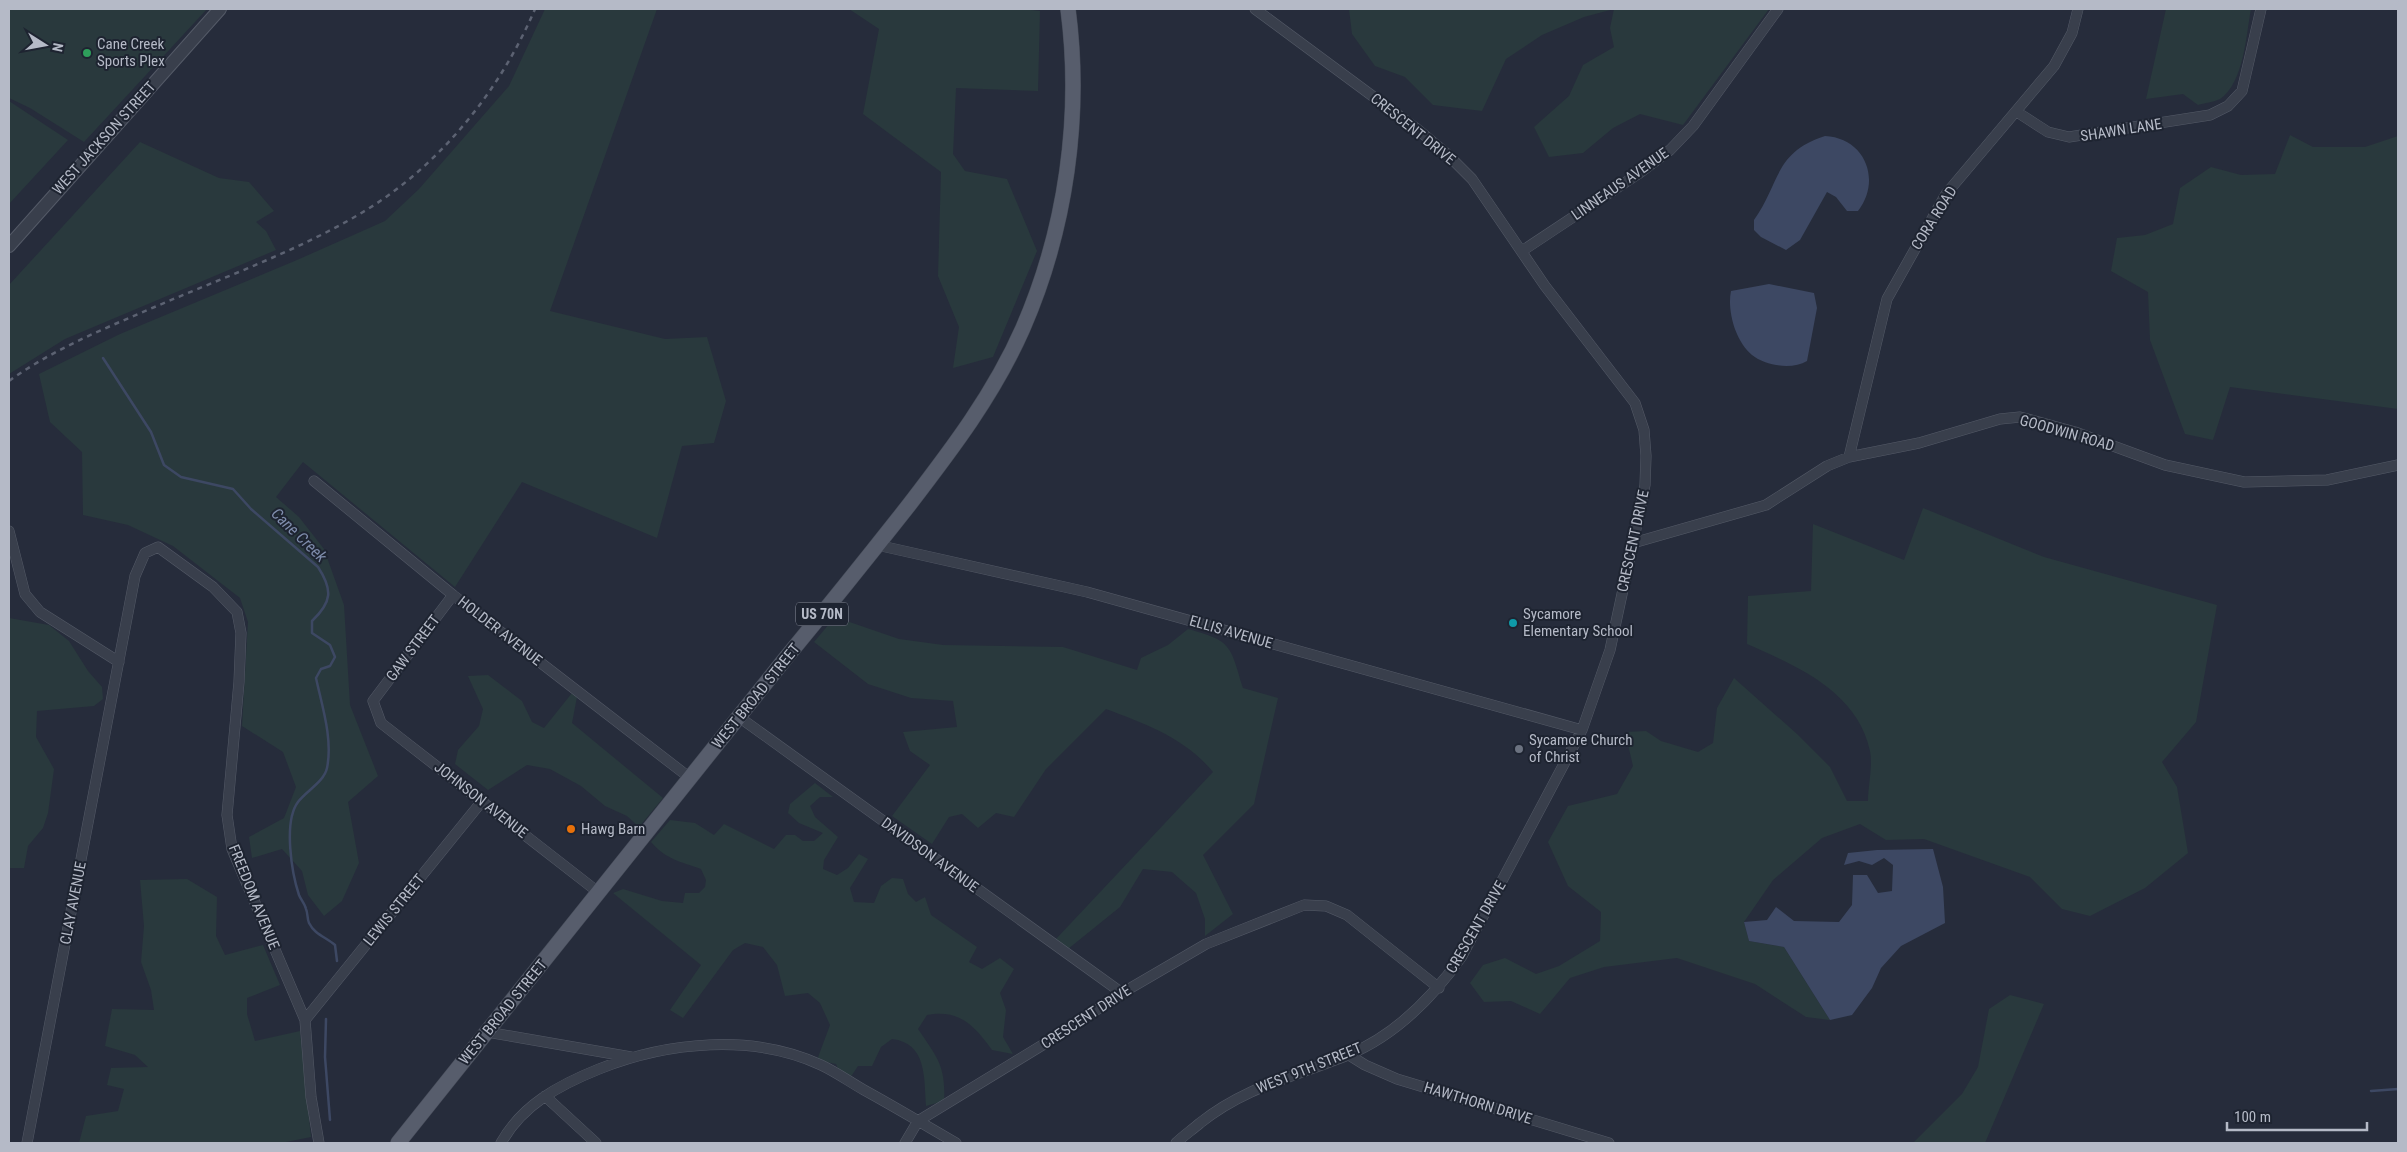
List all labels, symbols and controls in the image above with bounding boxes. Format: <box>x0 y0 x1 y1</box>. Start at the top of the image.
north arrow <box>20 20 70 70</box>
place label: Cane Creek Sports Plex <box>97 35 165 70</box>
text: N <box>49 42 66 53</box>
marker: Cane Creek Sports Plex <box>81 47 93 59</box>
street label: WEST JACKSON STREET <box>48 78 160 198</box>
street label: CRESCENT DRIVE <box>1367 89 1459 169</box>
street label: SHAWN LANE <box>2079 115 2163 145</box>
street label: LINNEAUS AVENUE <box>1568 144 1672 224</box>
street label: CORA ROAD <box>1907 183 1961 253</box>
street label: GOODWIN ROAD <box>2018 411 2116 455</box>
street label: CRESCENT DRIVE <box>1613 488 1653 594</box>
water label: Cane Creek <box>267 504 331 567</box>
street label: HOLDER AVENUE <box>454 593 546 669</box>
road number: US 70N <box>796 602 848 626</box>
place label: Sycamore Elementary School <box>1523 605 1633 640</box>
street label: GAW STREET <box>382 611 444 685</box>
street label: ELLIS AVENUE <box>1187 612 1275 652</box>
marker: Sycamore Elementary School <box>1507 617 1519 629</box>
street label: WEST BROAD STREET <box>708 640 804 752</box>
place label: Sycamore Church of Christ <box>1529 731 1632 766</box>
marker: Sycamore Church of Christ <box>1513 743 1525 755</box>
street label: JOHNSON AVENUE <box>431 758 531 842</box>
street label: DAVIDSON AVENUE <box>878 814 982 896</box>
place label: Hawg Barn <box>581 820 645 838</box>
marker: Hawg Barn <box>565 823 577 835</box>
street label: FREEDOM AVENUE <box>225 842 283 952</box>
street label: CLAY AVENUE <box>56 860 90 946</box>
street label: LEWIS STREET <box>360 870 429 950</box>
street label: CRESCENT DRIVE <box>1442 878 1510 976</box>
street label: WEST BROAD STREET <box>455 956 551 1068</box>
street label: CRESCENT DRIVE <box>1038 981 1134 1053</box>
street label: WEST 9TH STREET <box>1254 1039 1364 1097</box>
street label: HAWTHORN DRIVE <box>1422 1078 1534 1128</box>
scale bar <box>2227 1100 2367 1132</box>
text: 100 m <box>2234 1108 2271 1126</box>

